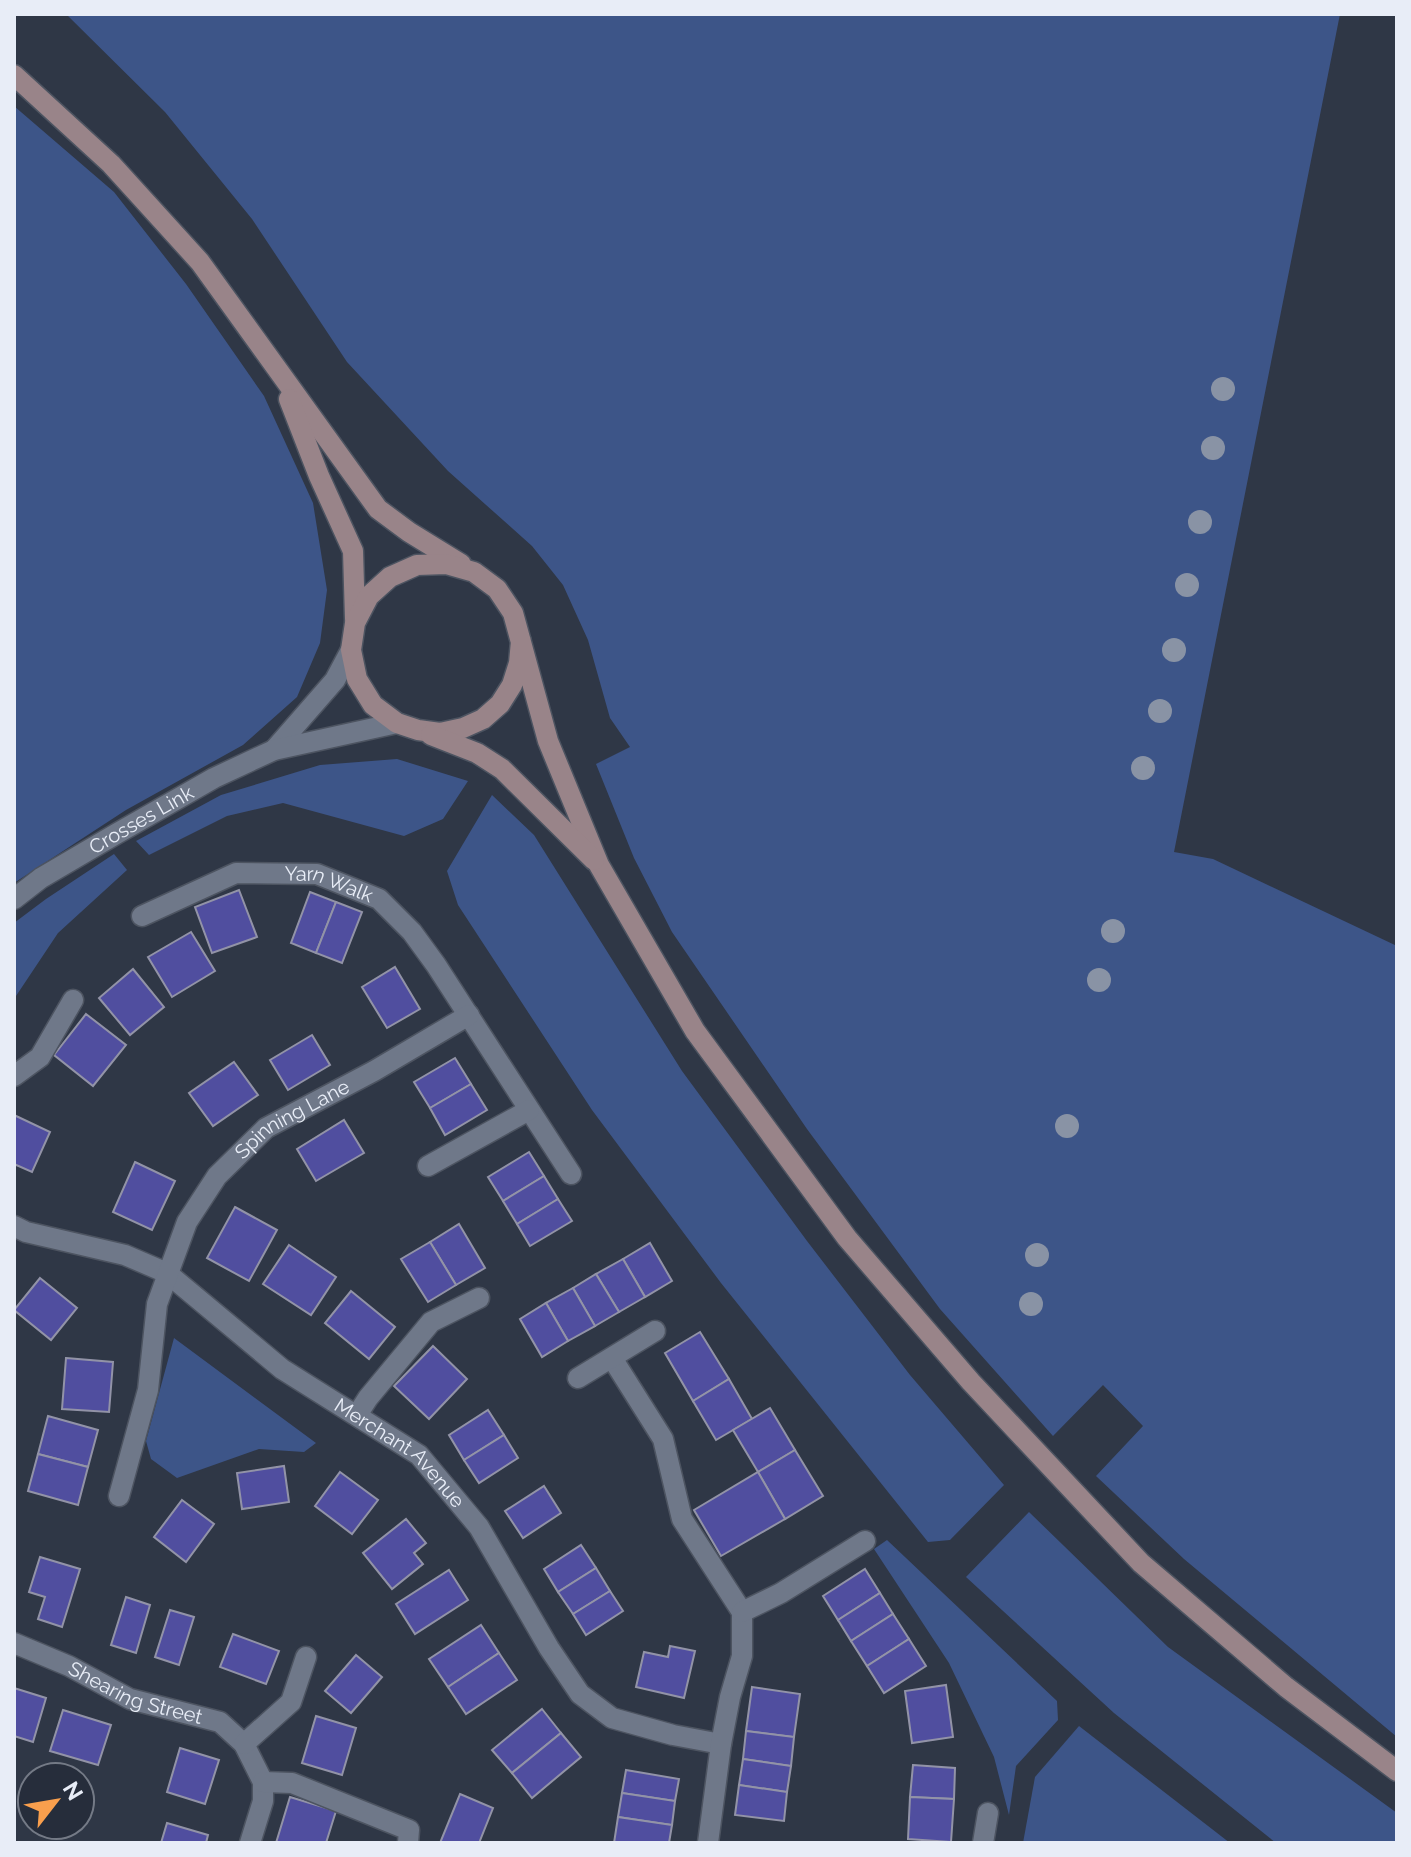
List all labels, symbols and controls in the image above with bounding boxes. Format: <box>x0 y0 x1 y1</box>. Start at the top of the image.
street label: Crosses Link <box>85 780 198 859</box>
street label: Yarn Walk <box>284 862 377 908</box>
street label: Spinning Lane <box>230 1074 354 1164</box>
street label: Merchant Avenue <box>330 1393 470 1513</box>
street label: Shearing Street <box>64 1656 205 1729</box>
north arrow <box>16 1761 96 1841</box>
text: N <box>58 1777 89 1805</box>

